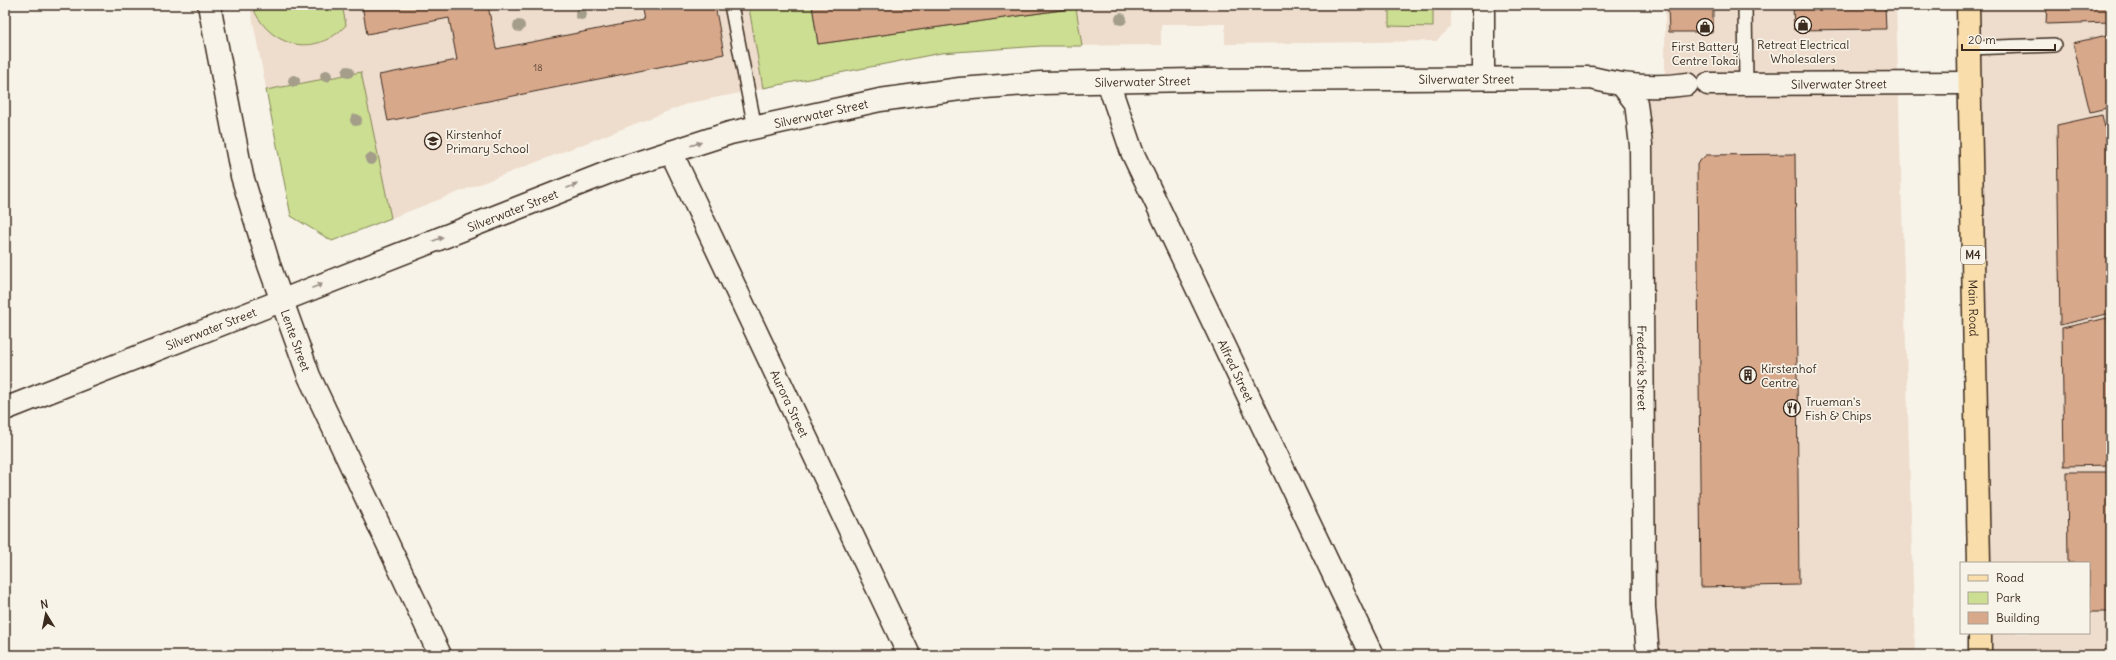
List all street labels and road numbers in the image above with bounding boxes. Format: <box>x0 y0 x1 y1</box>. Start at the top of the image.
street label: Silverwater Street <box>1419 71 1514 86</box>
street label: Silverwater Street <box>1094 73 1190 89</box>
street label: Silverwater Street <box>1791 76 1887 91</box>
street label: Silverwater Street <box>772 95 869 131</box>
street label: Silverwater Street <box>465 186 560 235</box>
road number: M4 <box>1961 246 1985 264</box>
street label: Main Road <box>1966 279 1982 337</box>
street label: Silverwater Street <box>163 304 258 353</box>
street label: Lente Street <box>278 307 314 373</box>
street label: Frederick Street <box>1635 325 1650 411</box>
street label: Alfred Street <box>1215 337 1257 404</box>
street label: Aurora Street <box>768 367 812 439</box>

